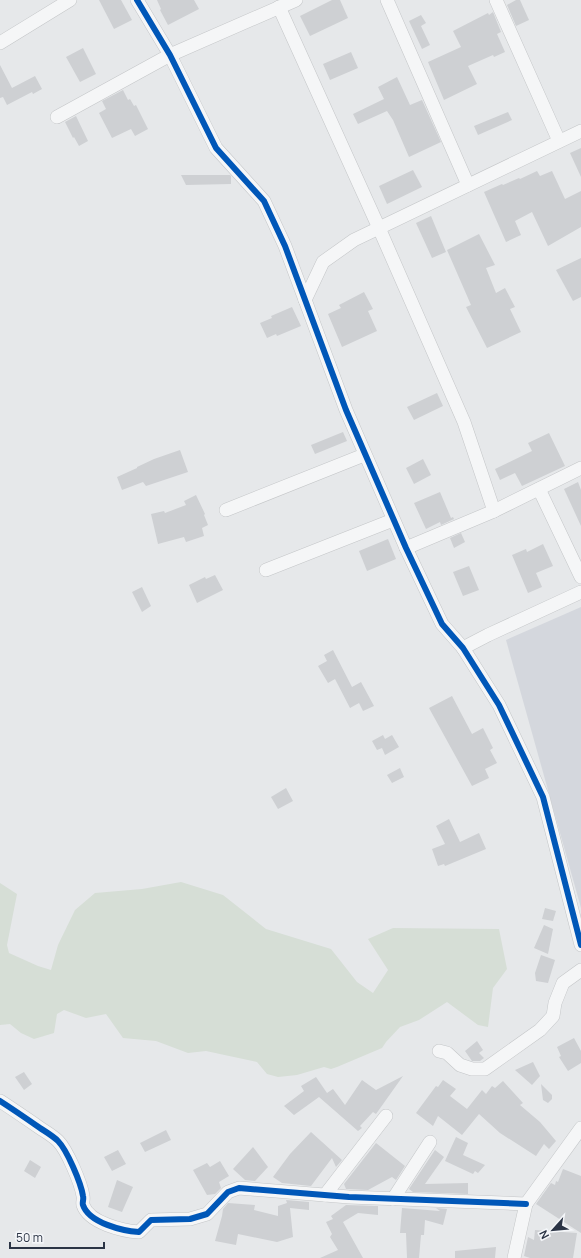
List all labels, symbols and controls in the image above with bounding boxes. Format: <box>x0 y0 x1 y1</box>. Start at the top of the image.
north arrow <box>533 1210 573 1250</box>
scale bar <box>10 1224 104 1250</box>
text: N <box>535 1228 552 1242</box>
text: 50 m <box>16 1229 43 1246</box>

